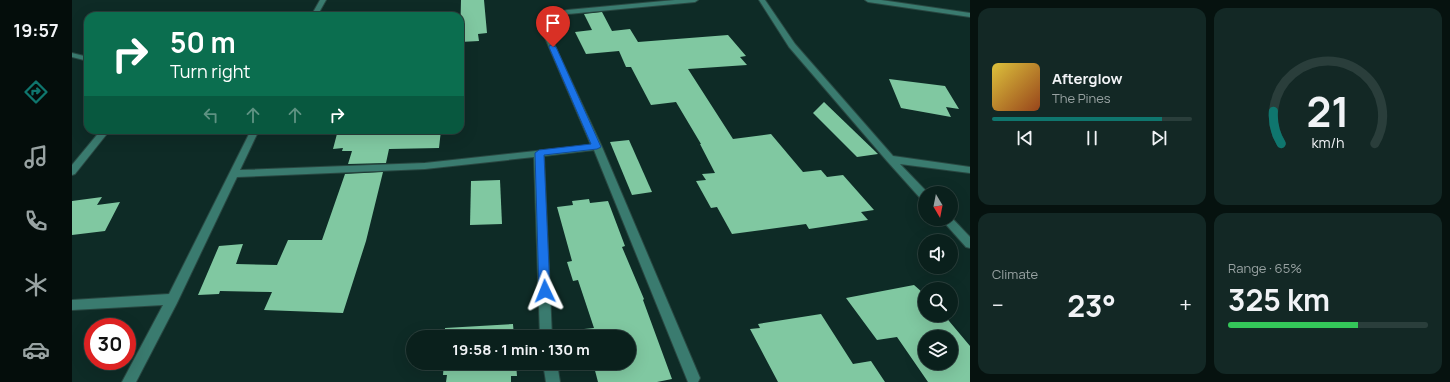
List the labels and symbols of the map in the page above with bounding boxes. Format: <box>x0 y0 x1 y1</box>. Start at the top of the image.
pin <box>536 6 570 47</box>
north arrow <box>918 186 958 226</box>
position arrow <box>524 270 566 312</box>
speed limit sign: 30 <box>84 318 136 370</box>

